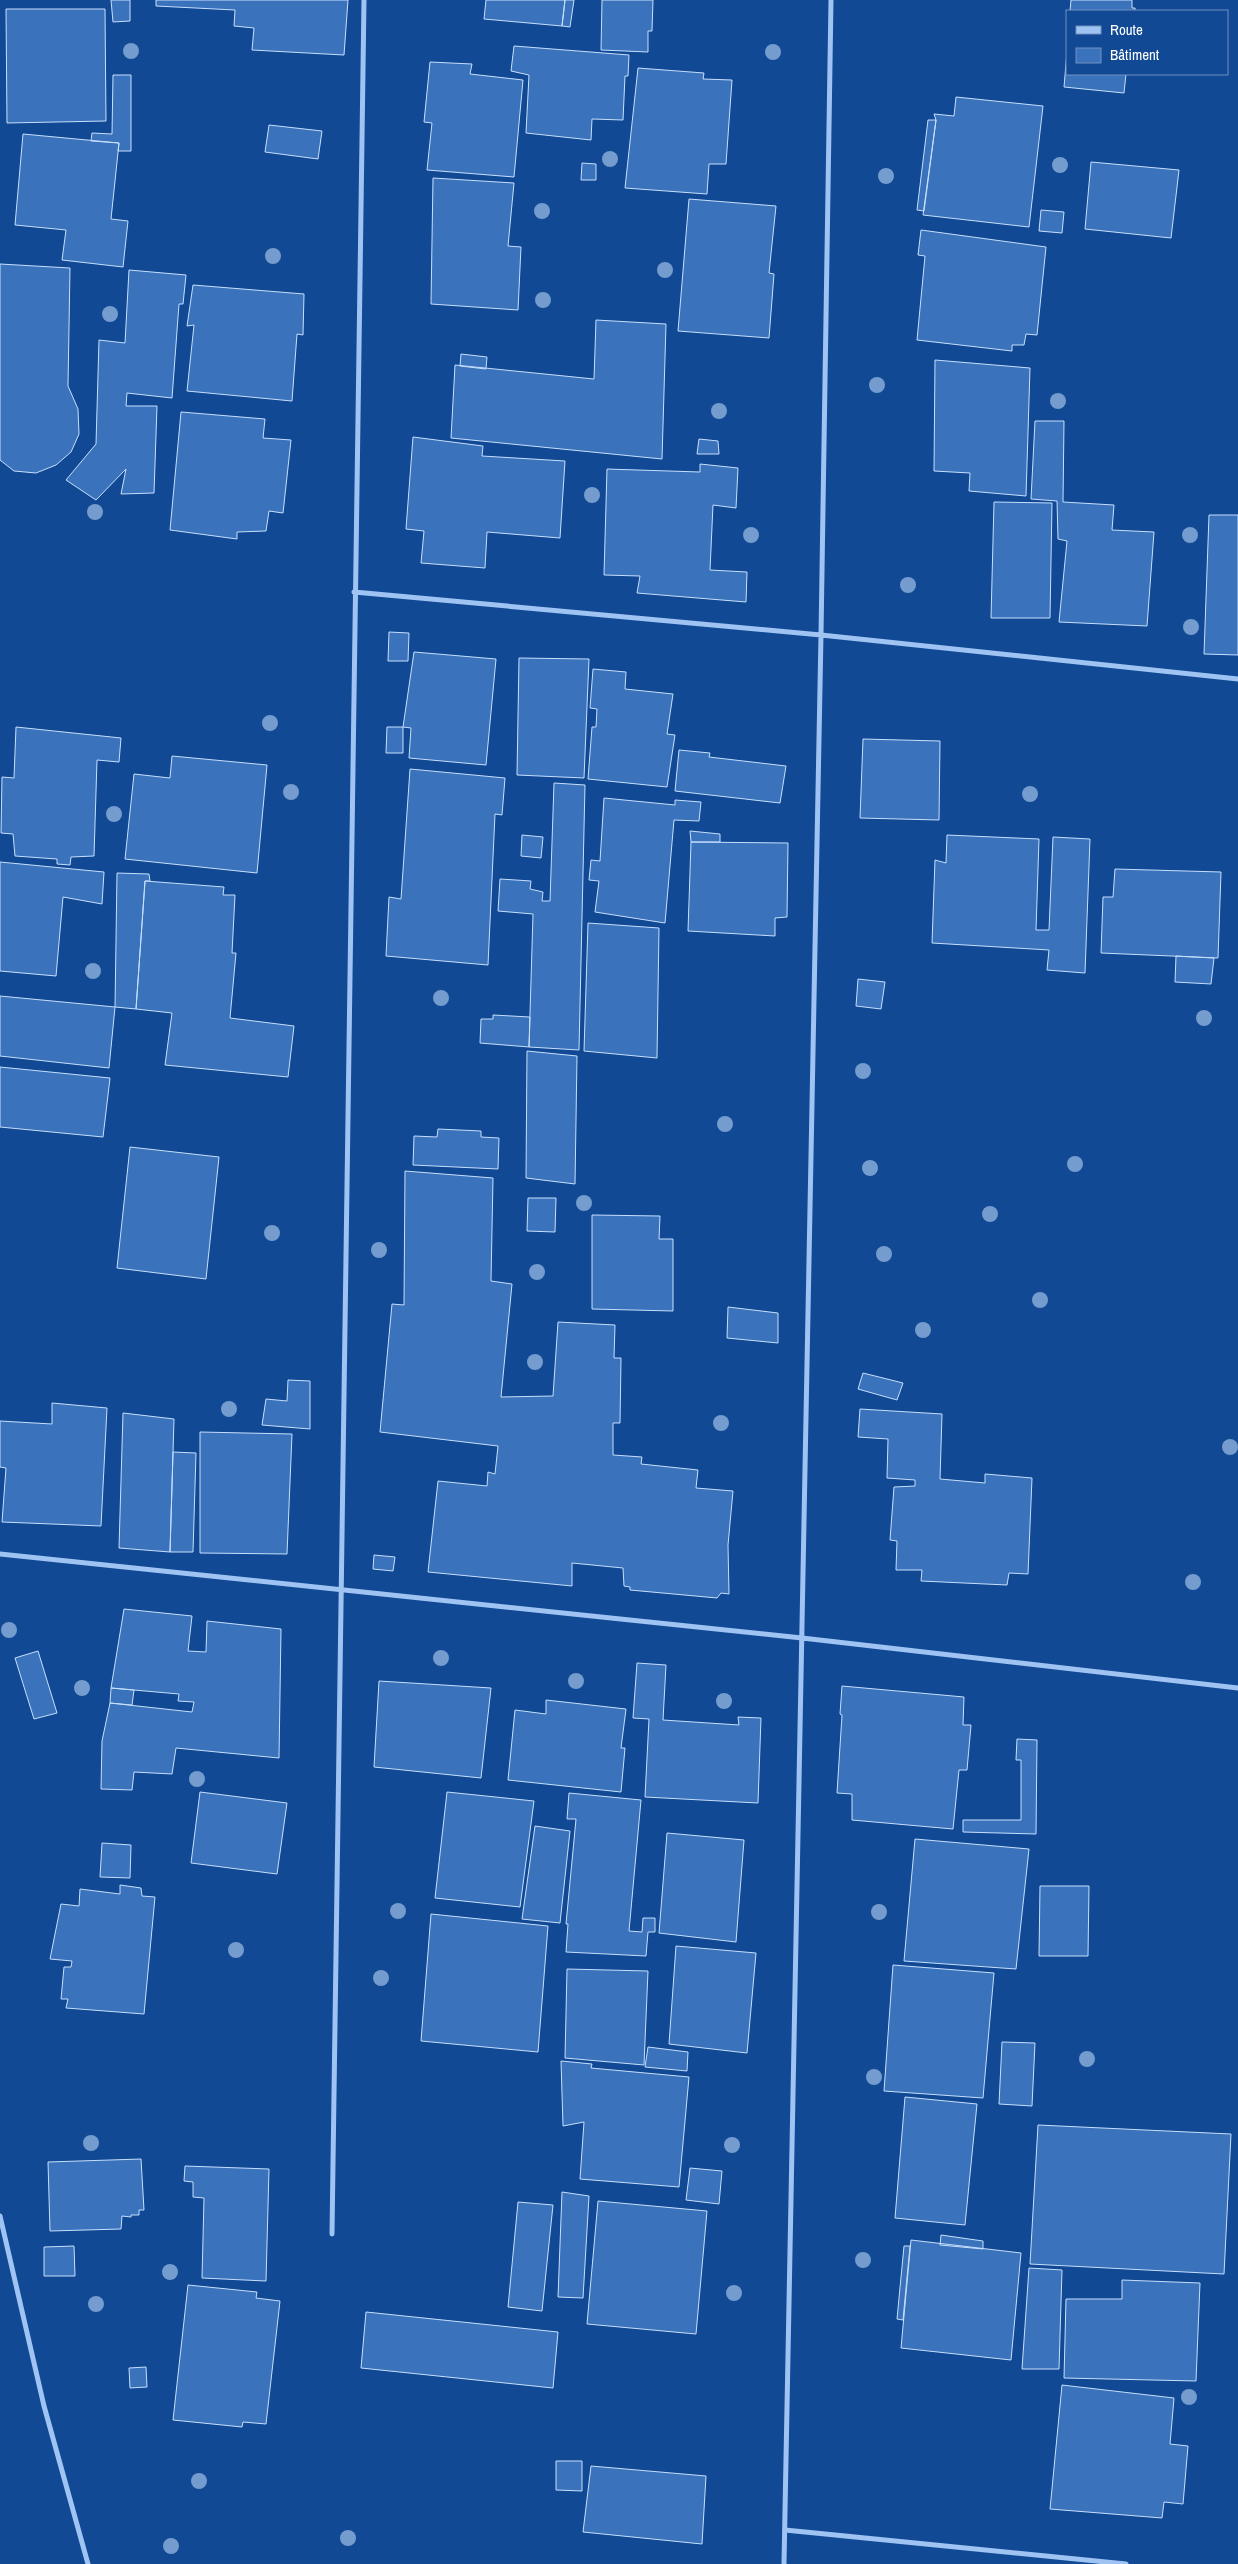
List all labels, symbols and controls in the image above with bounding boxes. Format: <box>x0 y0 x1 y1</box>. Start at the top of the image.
legend <box>1066 10 1228 75</box>
text: Route <box>1110 19 1143 40</box>
text: Bâtiment <box>1110 44 1160 65</box>

